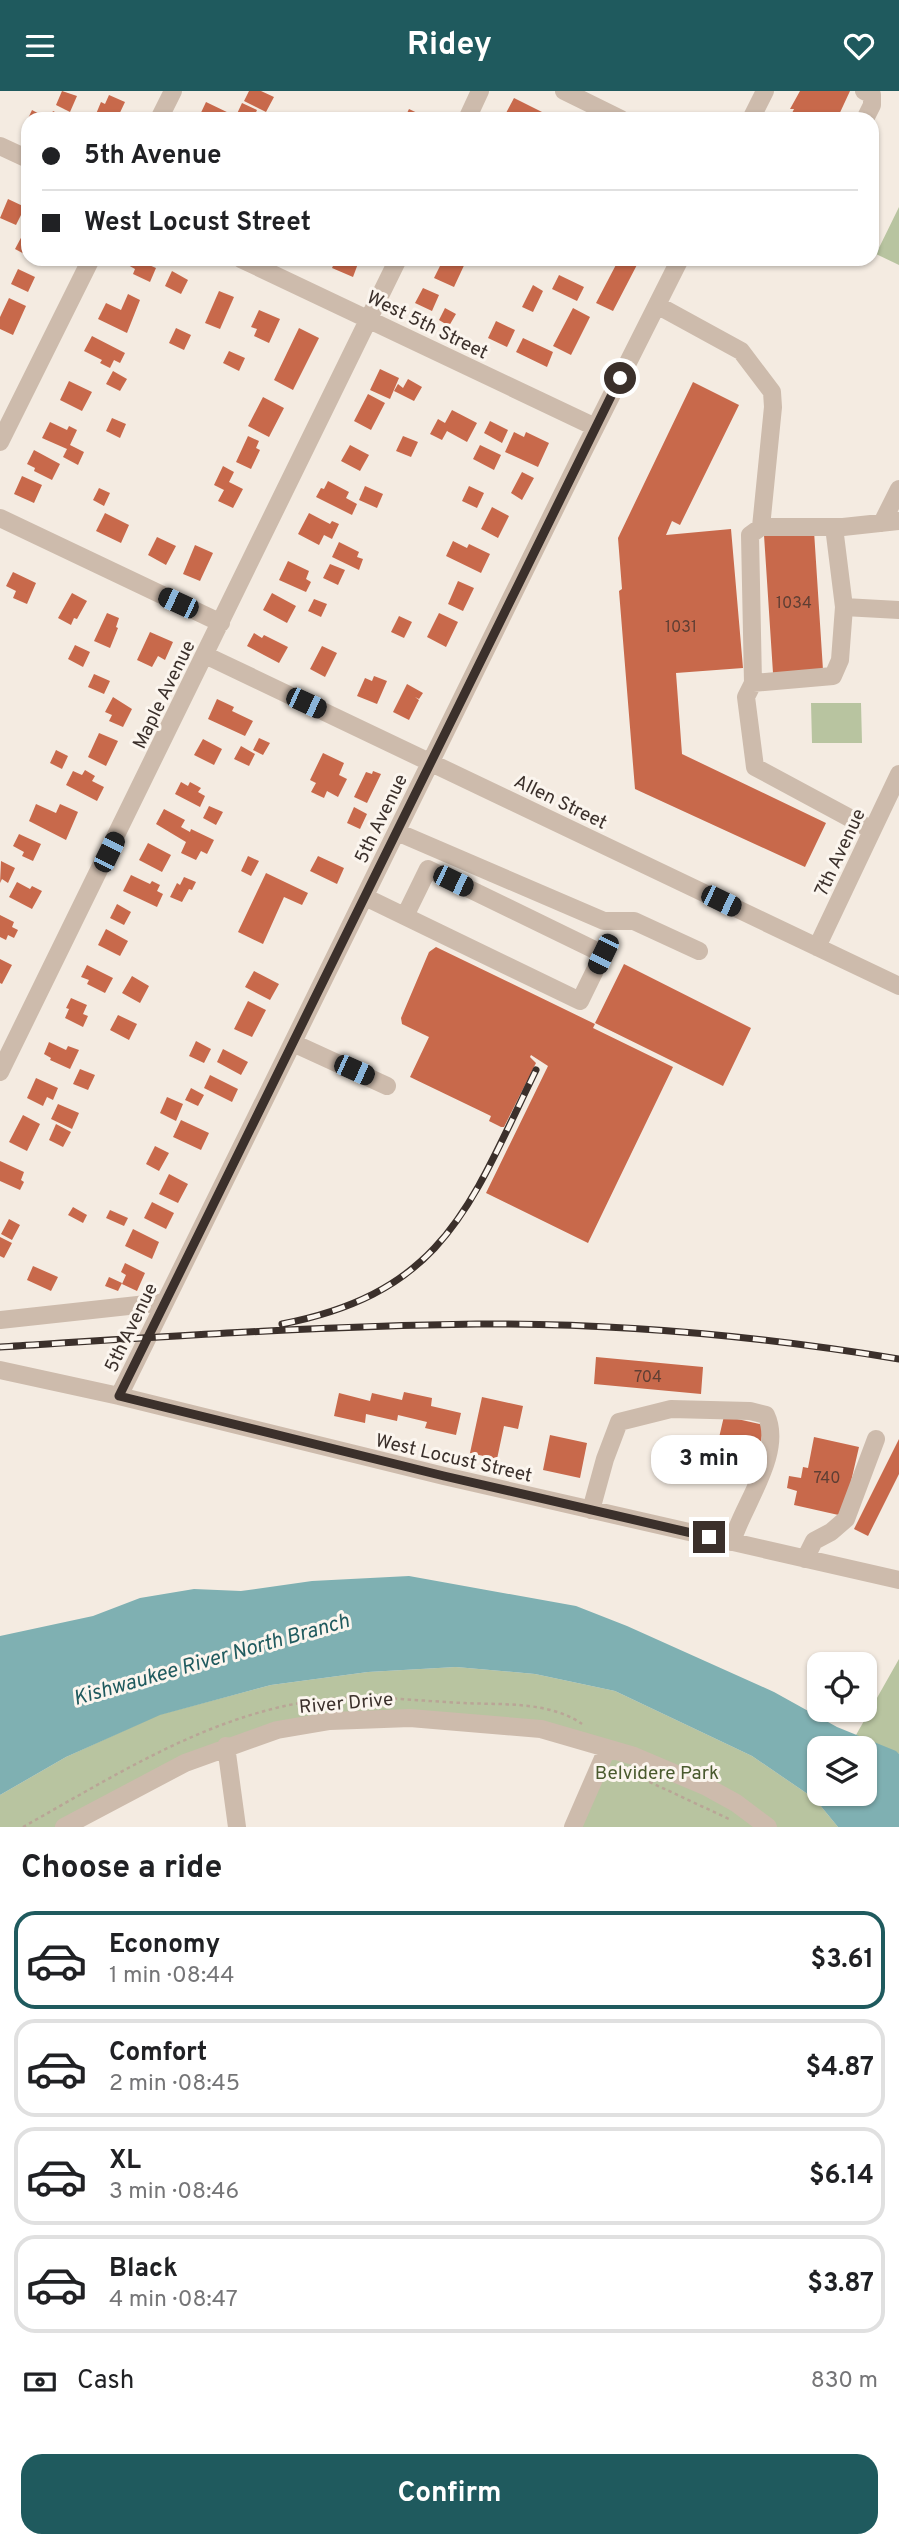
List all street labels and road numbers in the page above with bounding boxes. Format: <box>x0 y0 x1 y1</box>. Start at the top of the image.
street label: West 5th Street <box>363 286 492 366</box>
street label: Maple Avenue <box>128 637 201 753</box>
street label: 5th Avenue <box>350 770 414 868</box>
street label: Allen Street <box>510 770 611 836</box>
street label: 7th Avenue <box>810 805 872 901</box>
street label: 5th Avenue <box>100 1279 164 1377</box>
street label: West Locust Street <box>373 1429 534 1489</box>
street label: River Drive <box>298 1688 394 1720</box>

